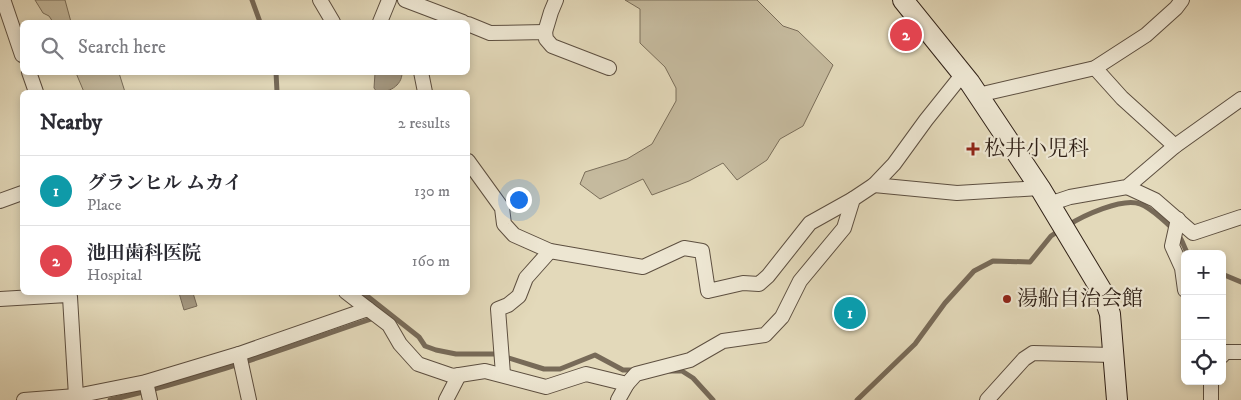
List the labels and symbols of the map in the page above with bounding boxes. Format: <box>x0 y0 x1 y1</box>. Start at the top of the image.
pin: 2 <box>890 16 922 54</box>
place label: 松井小児科 <box>984 136 1089 162</box>
marker: 松井小児科 <box>966 142 980 156</box>
your location <box>506 187 532 213</box>
place label: 湯船自治会館 <box>1017 286 1143 312</box>
marker: 湯船自治会館 <box>1001 293 1013 305</box>
pin: 1 <box>834 294 866 332</box>

